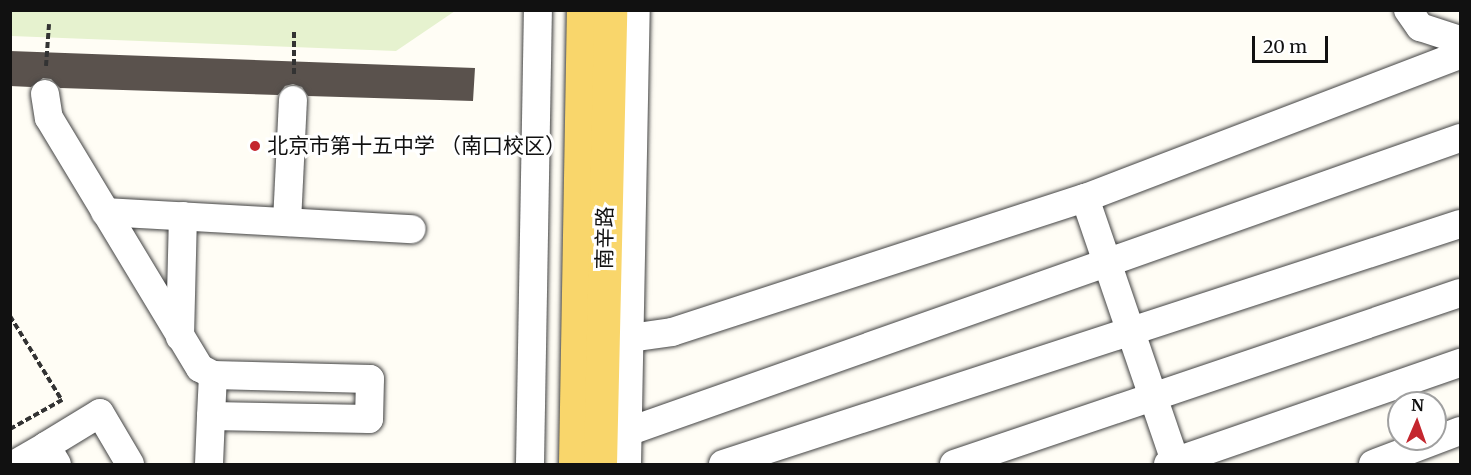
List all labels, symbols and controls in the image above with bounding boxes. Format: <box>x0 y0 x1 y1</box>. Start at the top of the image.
scale bar <box>1255 24 1332 62</box>
text: 20 m <box>1263 35 1307 58</box>
place label: 北京市第十五中学 （南口校区） <box>267 133 566 159</box>
marker: 北京市第十五中学 （南口校区） <box>248 139 262 153</box>
street label: 南辛路 <box>592 206 618 270</box>
north arrow <box>1387 391 1447 451</box>
text: N <box>1411 395 1424 415</box>

